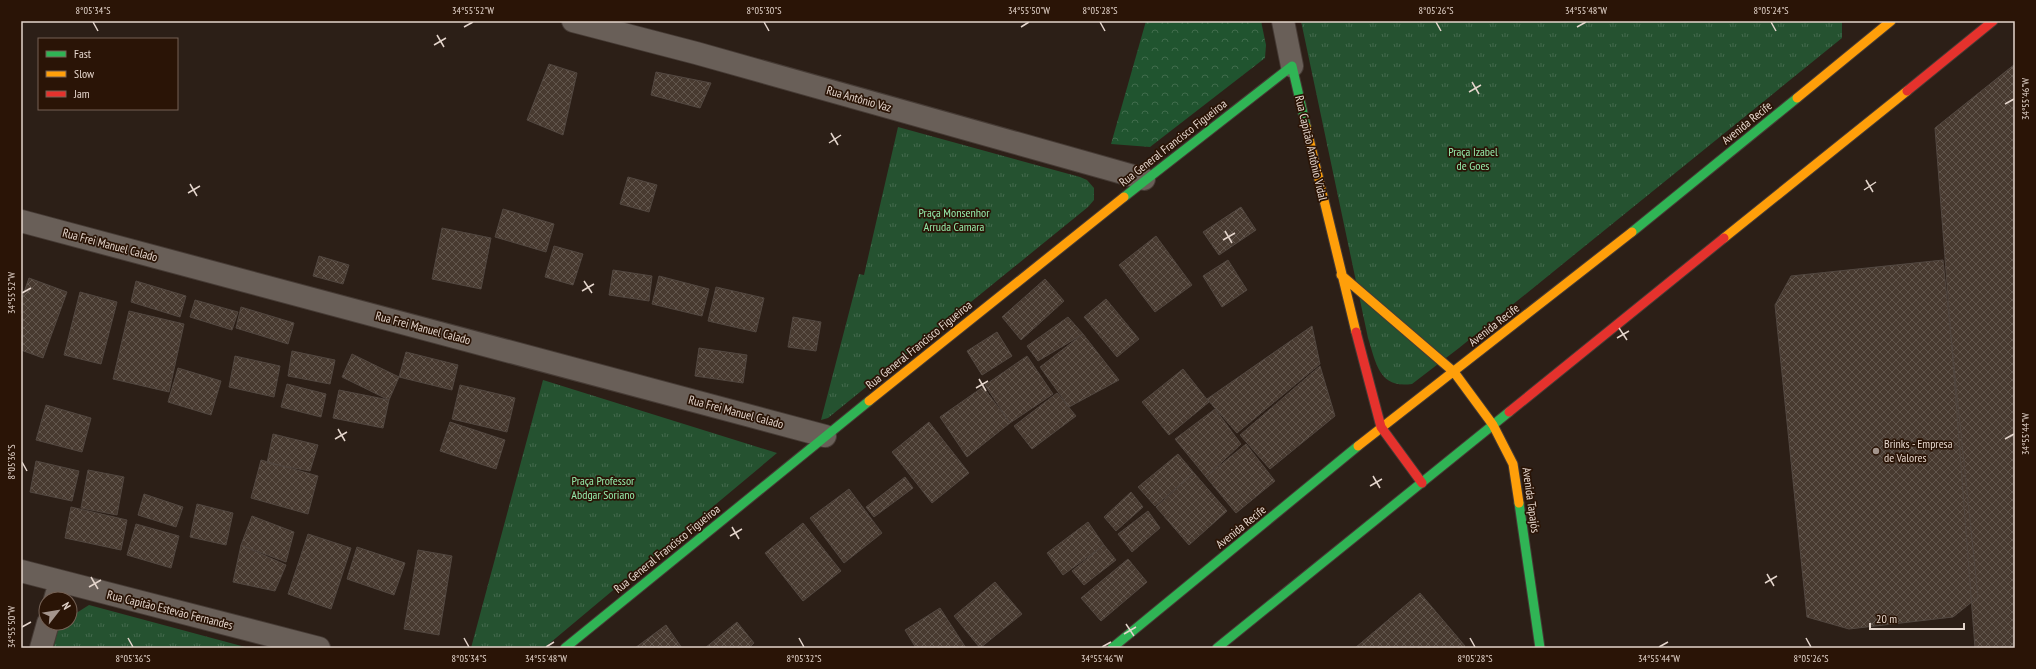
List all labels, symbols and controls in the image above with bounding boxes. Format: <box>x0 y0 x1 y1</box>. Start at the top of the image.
text: 8°05'34"S <box>76 4 110 17</box>
text: 34°55'52"W <box>452 4 494 17</box>
text: 8°05'30"S <box>747 4 781 17</box>
text: 34°55'50"W <box>1008 4 1050 17</box>
text: 8°05'28"S <box>1083 4 1117 17</box>
text: 8°05'26"S <box>1419 4 1453 17</box>
text: 34°55'48"W <box>1565 4 1607 17</box>
text: 8°05'24"S <box>1754 4 1788 17</box>
legend <box>38 38 178 110</box>
text: Fast <box>74 46 92 61</box>
text: Slow <box>74 66 95 81</box>
text: 34°55'46"W <box>2019 78 2032 120</box>
street label: Rua Antônio Vaz <box>825 82 893 115</box>
text: Jam <box>73 86 90 101</box>
street label: Rua Capitão Antônio Vidal <box>1292 94 1331 202</box>
street label: Rua General Francisco Figueiroa <box>1116 96 1230 189</box>
street label: Avenida Recife <box>1719 98 1775 147</box>
park label: Praça Izabel de Goes <box>1448 144 1498 173</box>
park label: Praça Monsenhor Arruda Camara <box>919 205 990 234</box>
street label: Rua Frei Manuel Calado <box>61 225 159 264</box>
text: 34°55'52"W <box>5 272 18 314</box>
street label: Rua General Francisco Figueiroa <box>862 297 975 392</box>
street label: Avenida Recife <box>1465 300 1522 349</box>
street label: Rua Frei Manuel Calado <box>374 308 472 347</box>
street label: Rua Frei Manuel Calado <box>687 392 785 431</box>
text: 34°55'44"W <box>2019 413 2032 455</box>
place label: Brinks - Empresa de Valores <box>1884 436 1953 465</box>
text: 8°05'36"S <box>5 445 18 479</box>
marker: Brinks - Empresa de Valores <box>1871 446 1881 456</box>
street label: Avenida Tapajós <box>1519 466 1544 534</box>
park label: Praça Professor Abdgar Soriano <box>571 473 635 502</box>
street label: Rua General Francisco Figueiroa <box>610 501 723 596</box>
street label: Avenida Recife <box>1213 502 1269 551</box>
street label: Rua Capitão Estevão Fernandes <box>106 587 235 632</box>
north arrow <box>38 591 78 631</box>
text: N <box>59 600 74 612</box>
scale bar <box>1870 605 1964 631</box>
text: 34°55'50"W <box>5 606 18 648</box>
text: 20 m <box>1876 611 1897 626</box>
text: 8°05'36"S <box>116 652 150 665</box>
text: 8°05'34"S <box>452 652 486 665</box>
text: 34°55'48"W <box>525 652 567 665</box>
text: 8°05'32"S <box>787 652 821 665</box>
text: 34°55'46"W <box>1081 652 1123 665</box>
text: 8°05'28"S <box>1458 652 1492 665</box>
text: 34°55'44"W <box>1638 652 1680 665</box>
text: 8°05'26"S <box>1794 652 1828 665</box>

